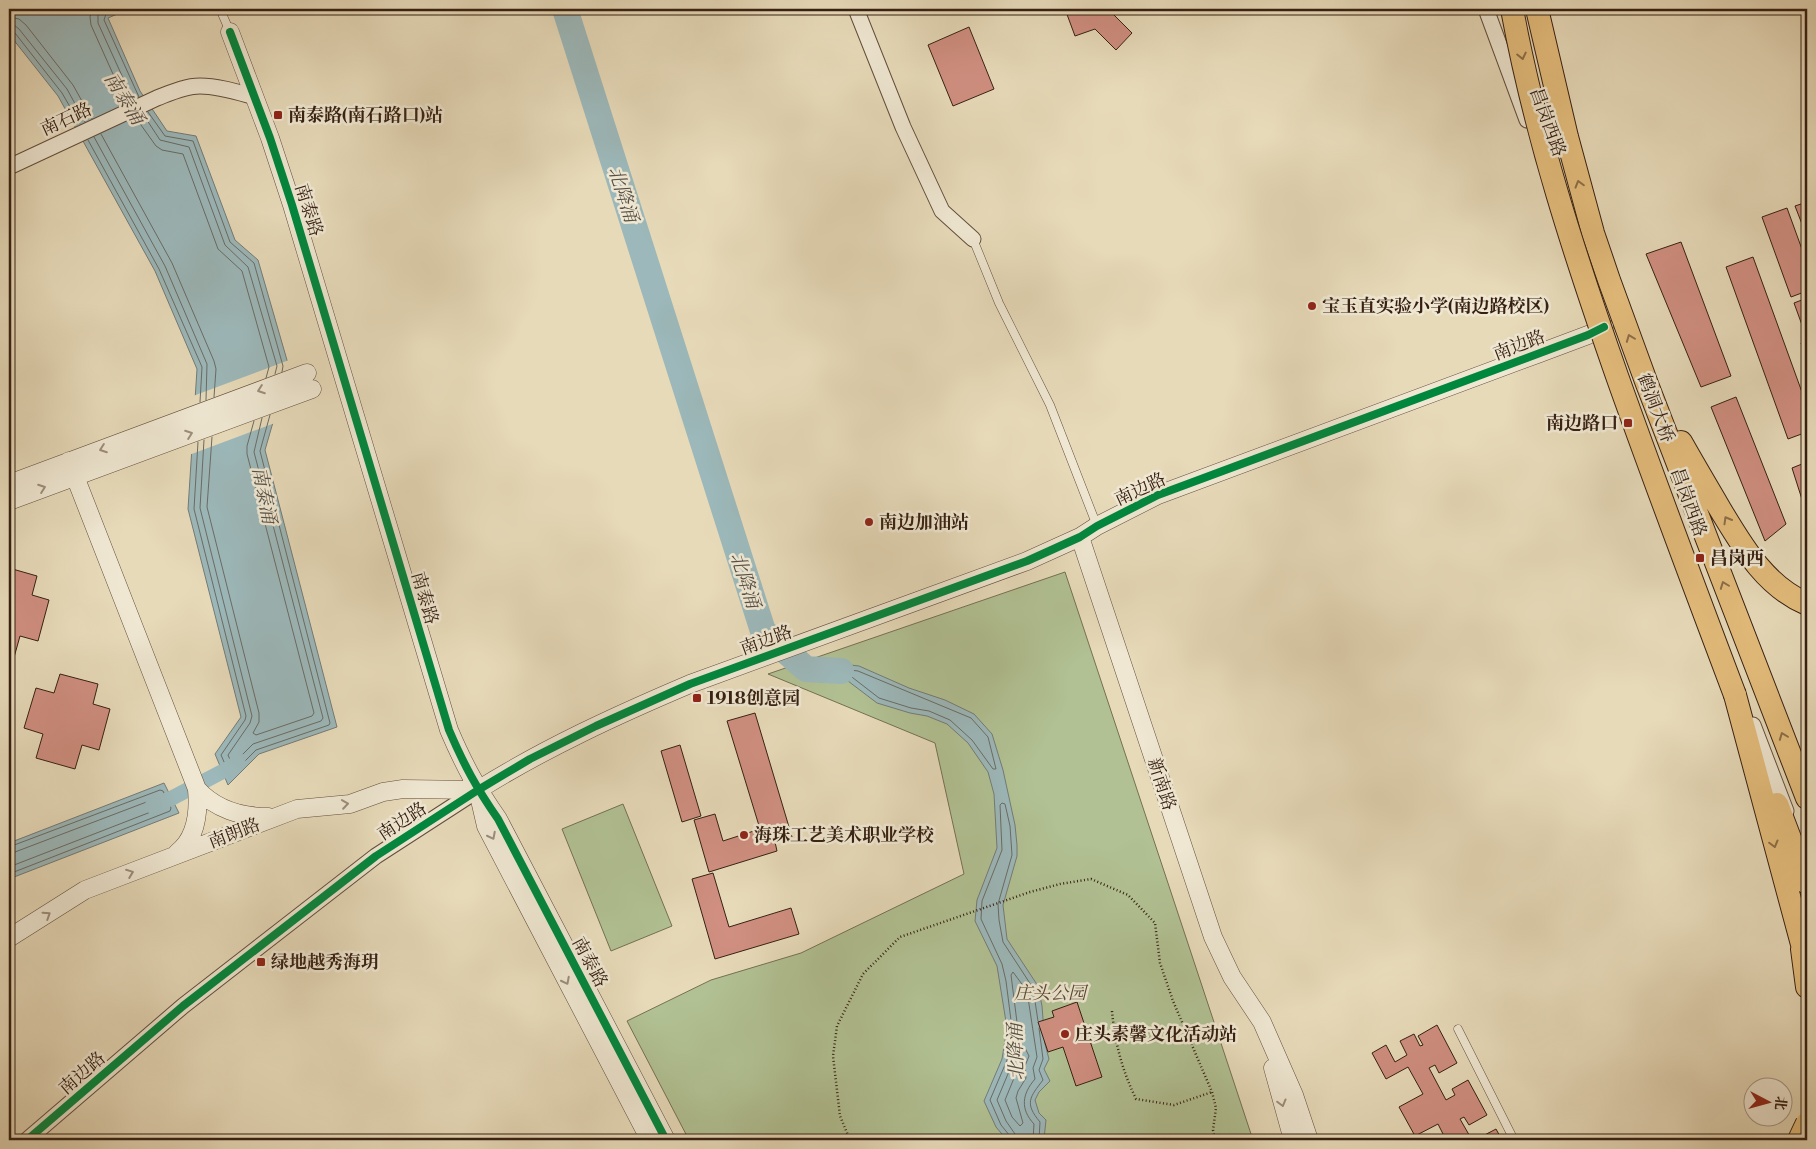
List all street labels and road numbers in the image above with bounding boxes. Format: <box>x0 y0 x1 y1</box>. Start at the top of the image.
street label: 昌岗西路 <box>1524 84 1571 160</box>
street label: 南石路 <box>37 98 96 141</box>
street label: 南泰路 <box>290 181 327 239</box>
street label: 南边路 <box>1490 325 1549 366</box>
street label: 鹤洞大桥 <box>1632 370 1679 446</box>
street label: 昌岗西路 <box>1665 464 1712 540</box>
street label: 南边路 <box>1111 468 1170 511</box>
street label: 南泰路 <box>406 569 443 627</box>
street label: 南边路 <box>737 620 795 661</box>
street label: 新南路 <box>1142 755 1181 813</box>
street label: 南边路 <box>373 797 431 846</box>
street label: 南朗路 <box>205 813 264 854</box>
street label: 南泰路 <box>567 933 612 991</box>
street label: 南边路 <box>54 1047 110 1100</box>

